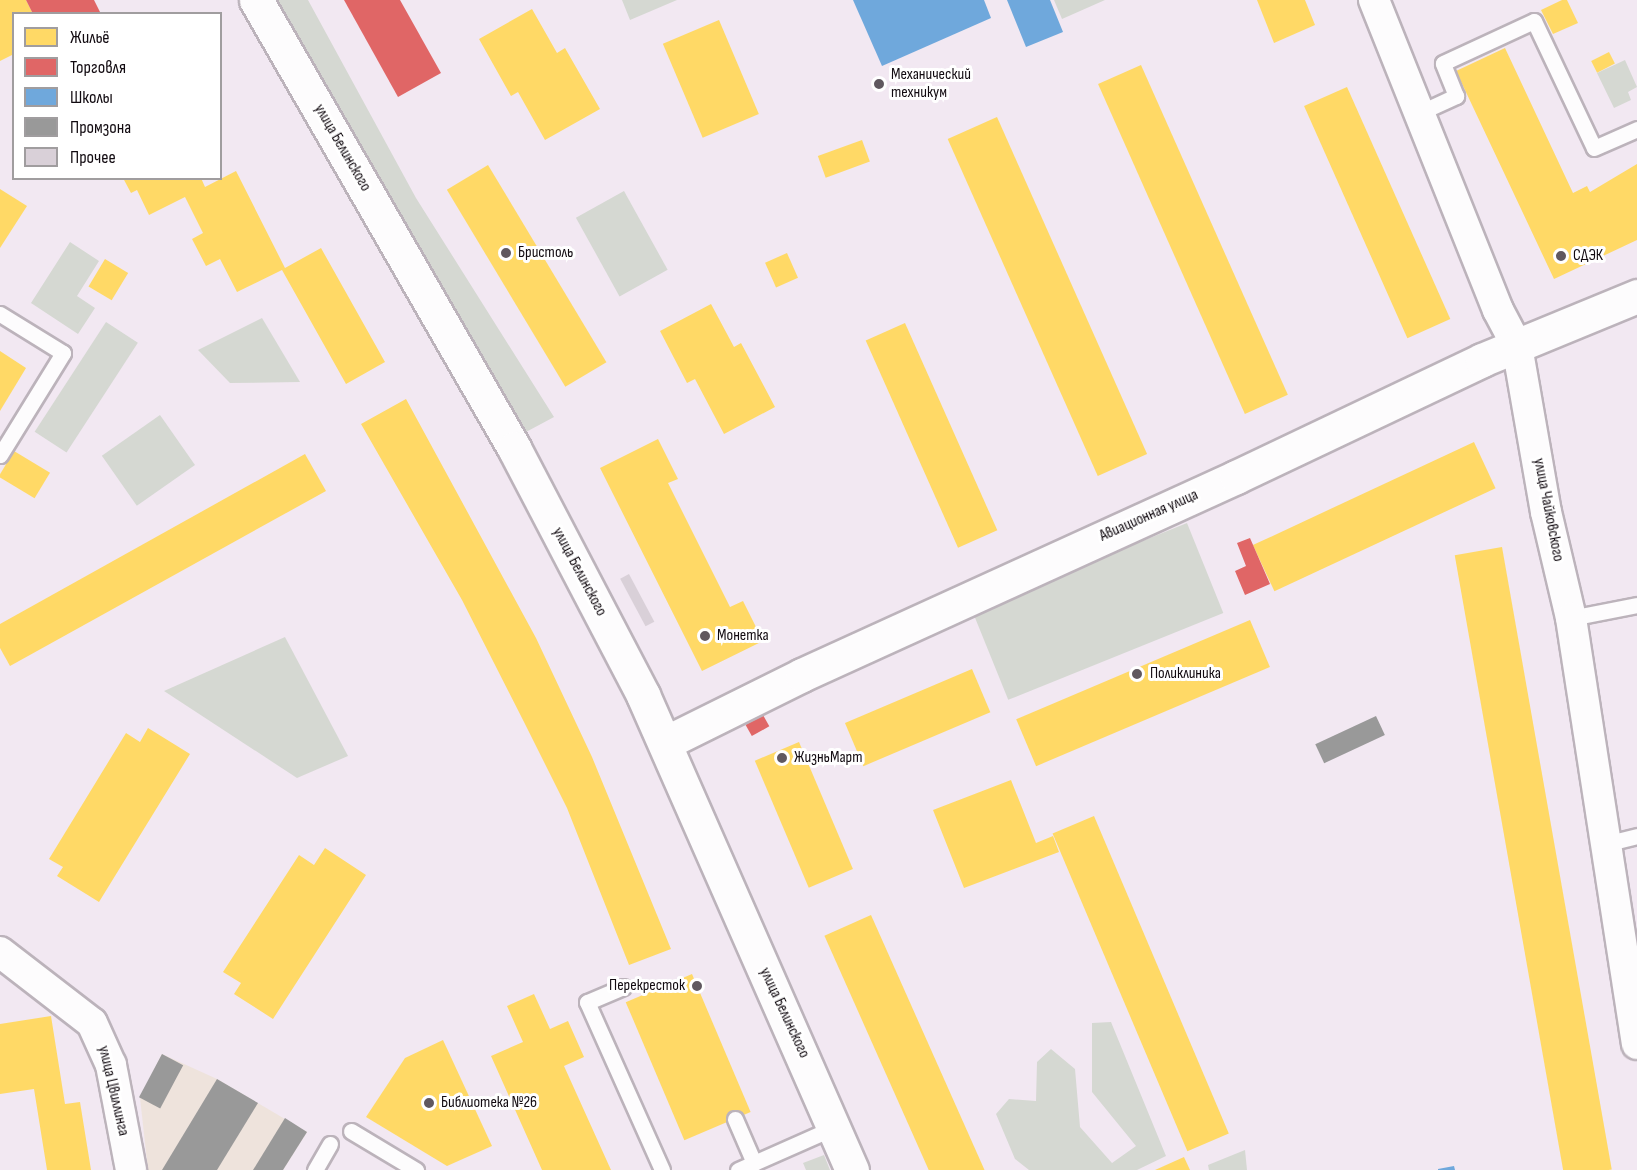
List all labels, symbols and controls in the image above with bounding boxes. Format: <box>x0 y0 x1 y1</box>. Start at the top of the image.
legend <box>12 12 222 180</box>
text: Жильё <box>70 27 110 48</box>
text: Торговля <box>70 57 126 78</box>
place label: Механический техникум <box>891 65 971 103</box>
marker: Механический техникум <box>872 77 886 91</box>
text: Школы <box>70 87 113 108</box>
street label: улица Белинского <box>309 101 375 195</box>
text: Промзона <box>70 117 131 138</box>
text: Прочее <box>70 147 116 168</box>
place label: Бристоль <box>518 243 573 263</box>
marker: Бристоль <box>499 246 513 260</box>
place label: СДЭК <box>1573 246 1603 266</box>
marker: СДЭК <box>1554 249 1568 263</box>
street label: улица Чайковского <box>1529 457 1567 563</box>
street label: Авиационная улица <box>1097 486 1201 546</box>
street label: улица Белинского <box>548 524 610 620</box>
place label: Монетка <box>717 626 769 646</box>
marker: Монетка <box>698 629 712 643</box>
place label: Поликлиника <box>1150 664 1221 684</box>
marker: Поликлиника <box>1128 665 1146 683</box>
place label: ЖизньМарт <box>794 748 863 768</box>
marker: ЖизньМарт <box>775 751 789 765</box>
street label: улица Белинского <box>755 965 813 1061</box>
place label: Перекресток <box>609 976 685 996</box>
marker: Перекресток <box>690 979 704 993</box>
street label: улица Цвиллинга <box>93 1044 133 1138</box>
place label: Библиотека №26 <box>441 1093 537 1113</box>
marker: Библиотека №26 <box>422 1096 436 1110</box>

